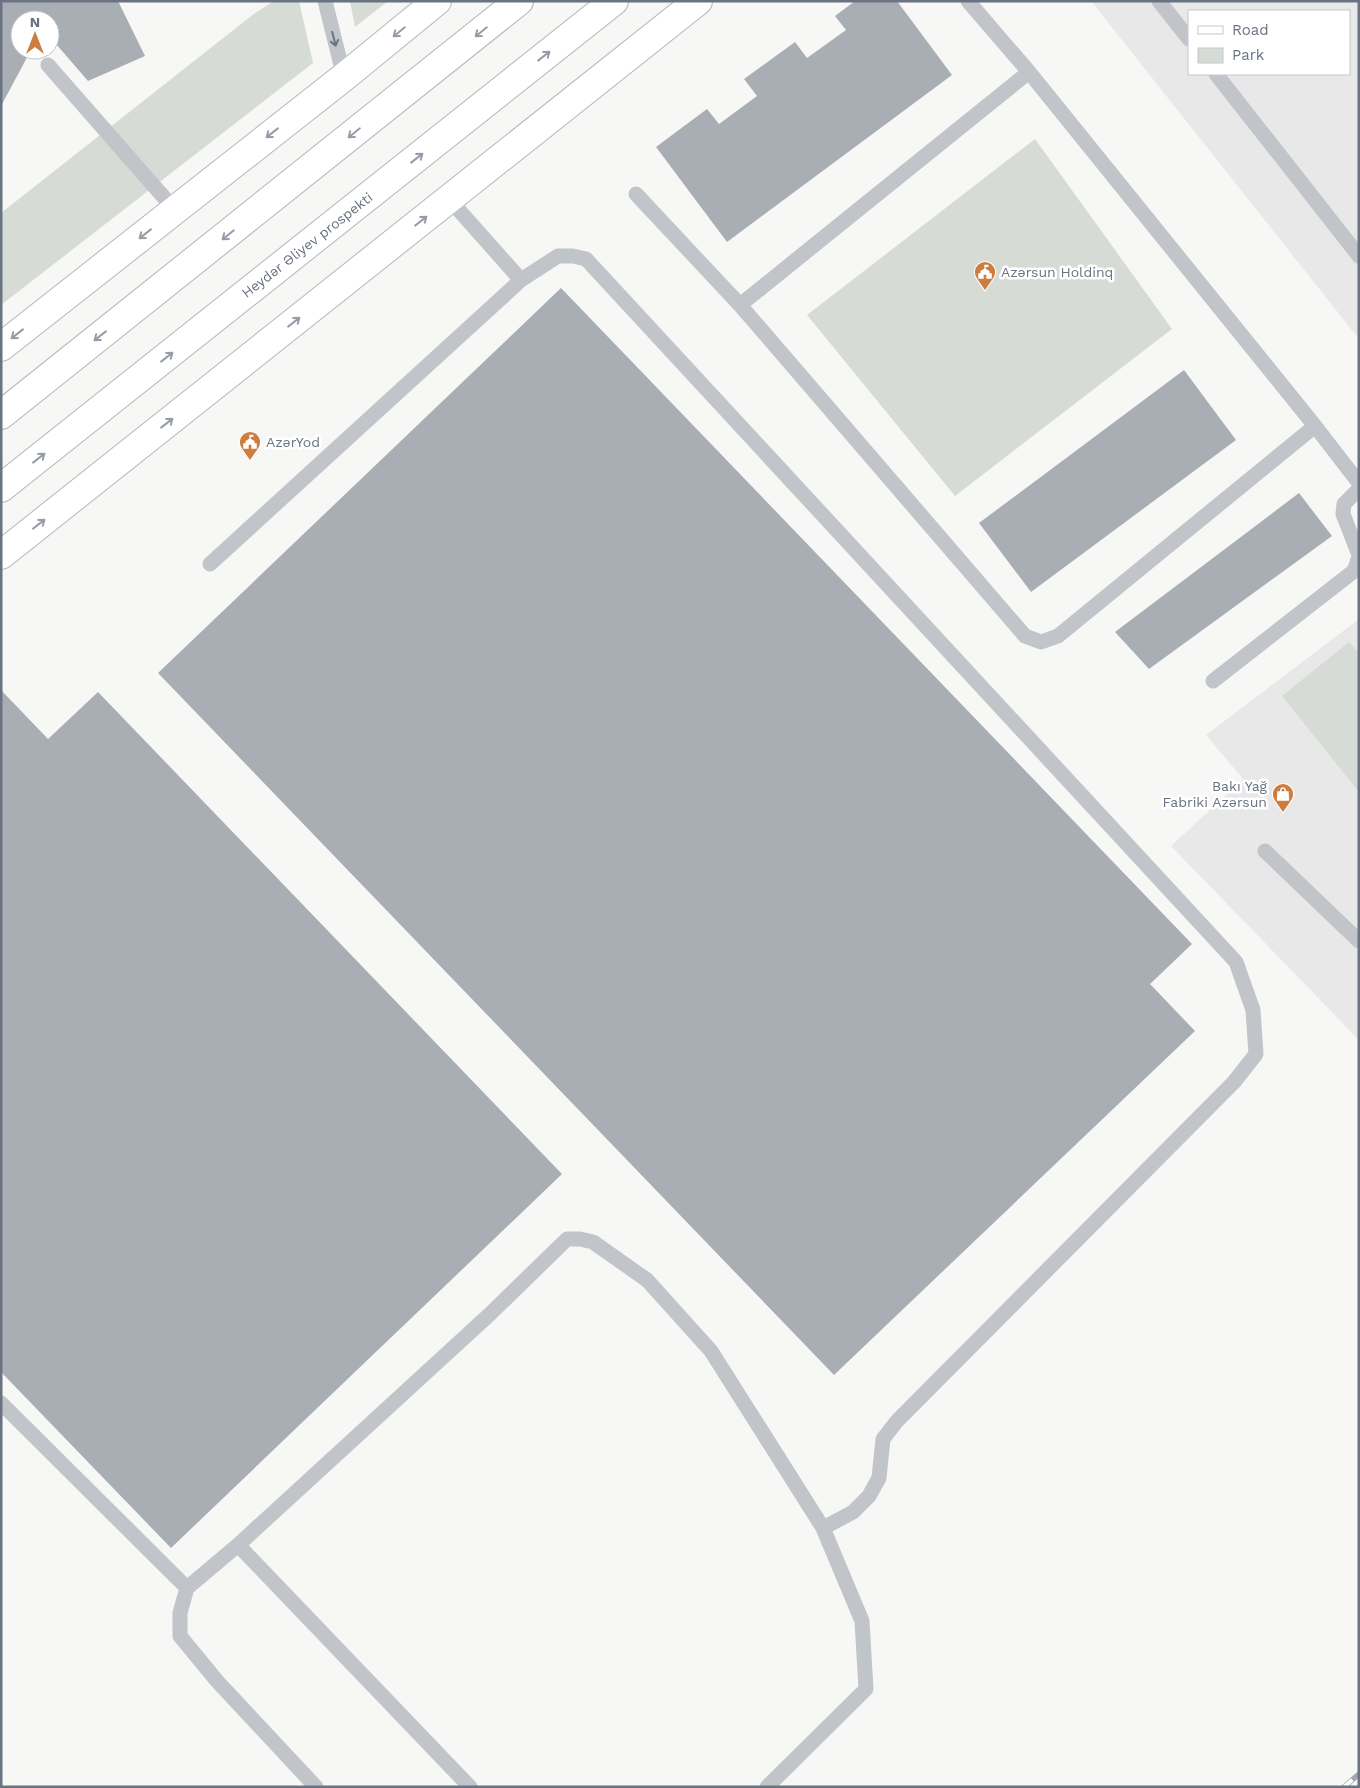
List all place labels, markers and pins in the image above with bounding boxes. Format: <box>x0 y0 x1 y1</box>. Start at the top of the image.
public building icon: Azərsun Holdinq <box>973 260 997 291</box>
place label: Azərsun Holdinq <box>1001 264 1113 280</box>
public building icon: AzərYod <box>238 430 262 461</box>
place label: AzərYod <box>266 434 320 450</box>
place label: Bakı Yağ Fabriki Azərsun <box>1162 778 1268 810</box>
shop icon: Bakı Yağ Fabriki Azərsun <box>1271 782 1295 813</box>

